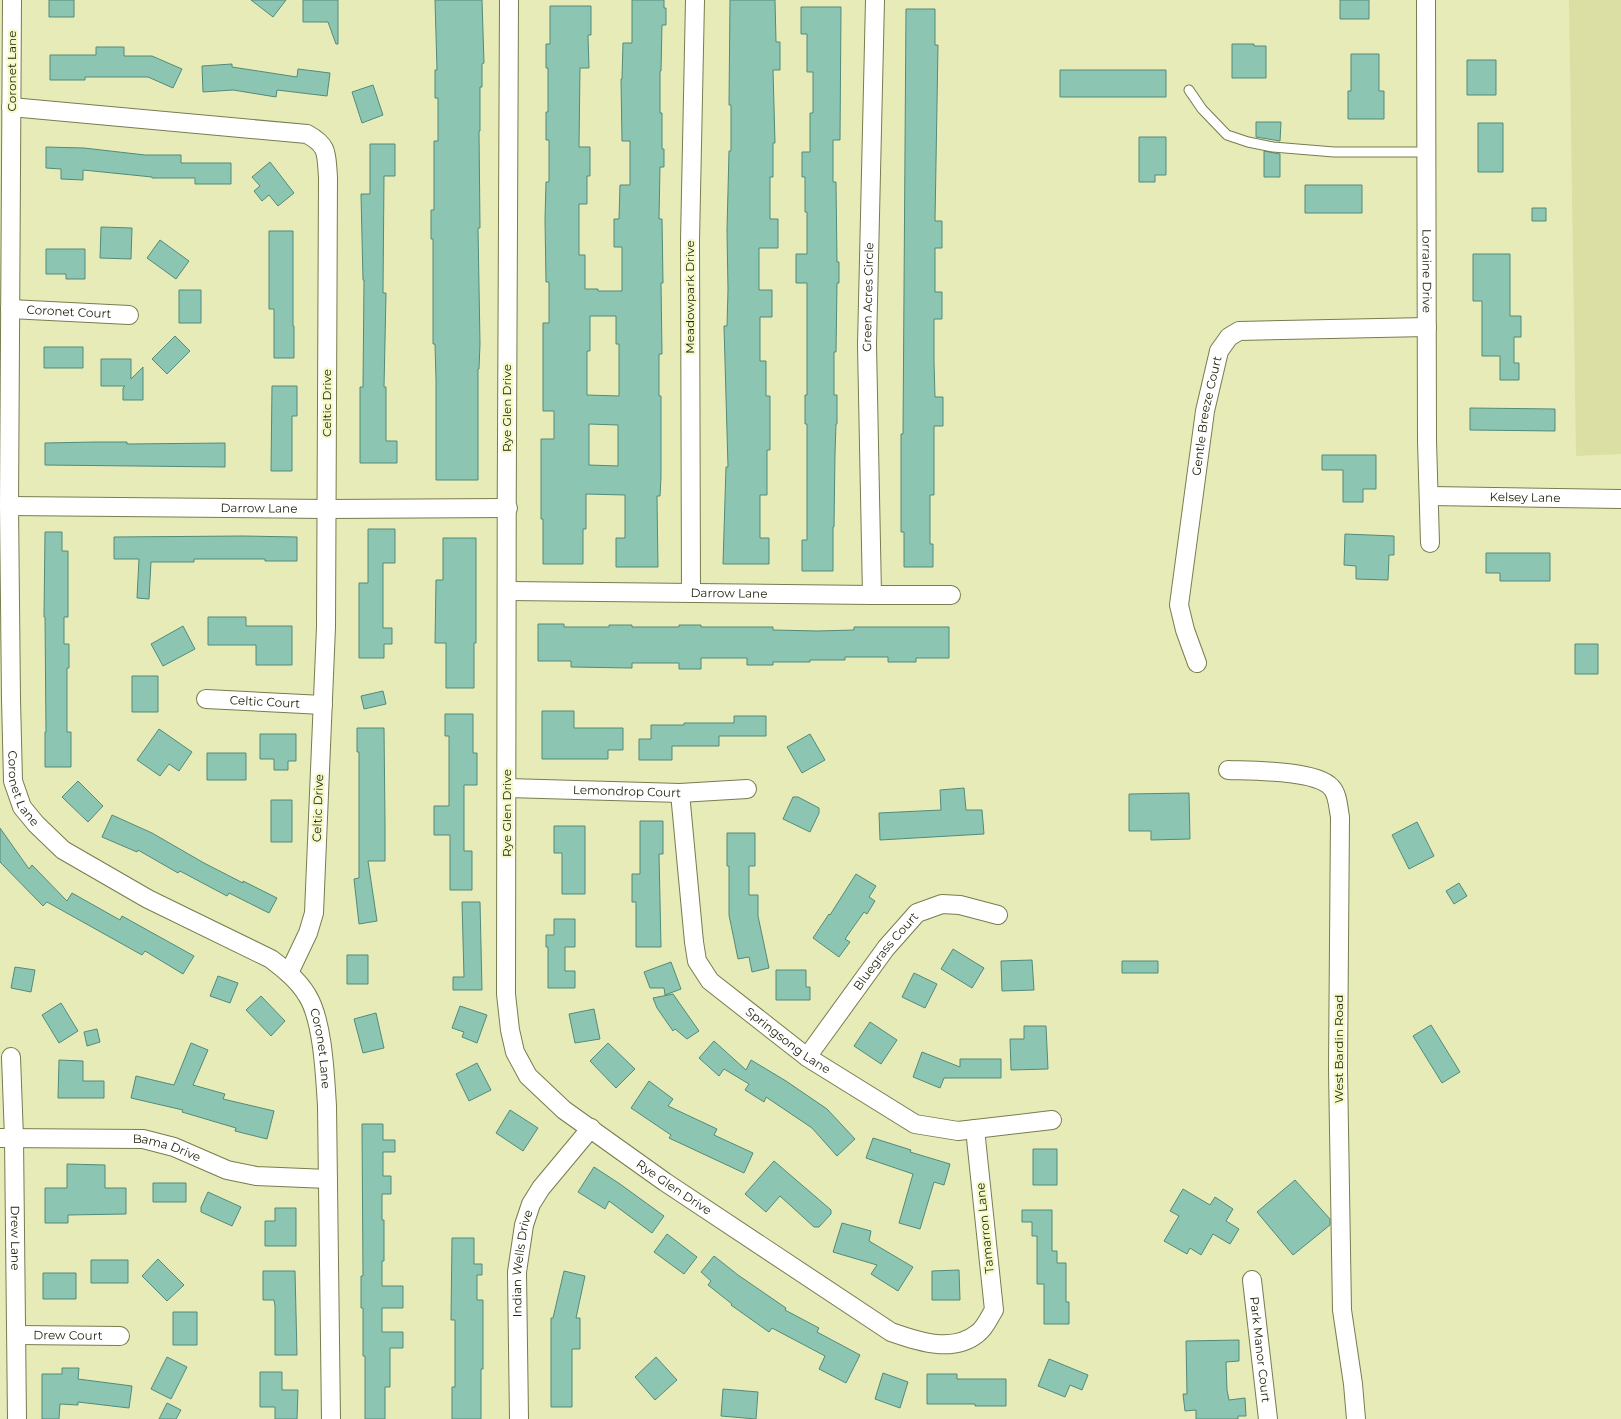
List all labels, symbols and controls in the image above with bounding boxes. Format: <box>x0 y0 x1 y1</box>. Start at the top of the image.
street label: Coronet Lane <box>4 31 19 111</box>
street label: Lorraine Drive <box>1420 229 1435 313</box>
street label: Meadowpark Drive <box>682 240 697 354</box>
street label: Green Acres Circle <box>859 242 876 352</box>
street label: Coronet Court <box>26 302 112 321</box>
street label: Gentle Breeze Court <box>1188 354 1225 477</box>
street label: Rye Glen Drive <box>499 364 514 452</box>
street label: Celtic Drive <box>319 369 334 437</box>
street label: Kelsey Lane <box>1489 489 1561 505</box>
street label: Darrow Lane <box>220 500 298 516</box>
street label: Darrow Lane <box>690 585 768 601</box>
street label: Celtic Court <box>229 692 301 711</box>
street label: Coronet Lane <box>5 750 43 829</box>
street label: Rye Glen Drive <box>499 769 514 857</box>
street label: Celtic Drive <box>309 774 326 842</box>
street label: Lemondrop Court <box>573 782 681 800</box>
street label: Bluegrass Court <box>850 909 921 993</box>
street label: West Bardin Road <box>1331 995 1346 1103</box>
street label: Springsong Lane <box>743 1004 833 1077</box>
street label: Coronet Lane <box>307 1006 334 1089</box>
street label: Bama Drive <box>133 1131 203 1165</box>
street label: Rye Glen Drive <box>634 1156 715 1218</box>
street label: Tamarron Lane <box>972 1182 997 1274</box>
street label: Drew Lane <box>8 1205 23 1271</box>
street label: Indian Wells Drive <box>509 1208 536 1317</box>
street label: Park Manor Court <box>1247 1296 1274 1403</box>
street label: Drew Court <box>33 1327 103 1343</box>

